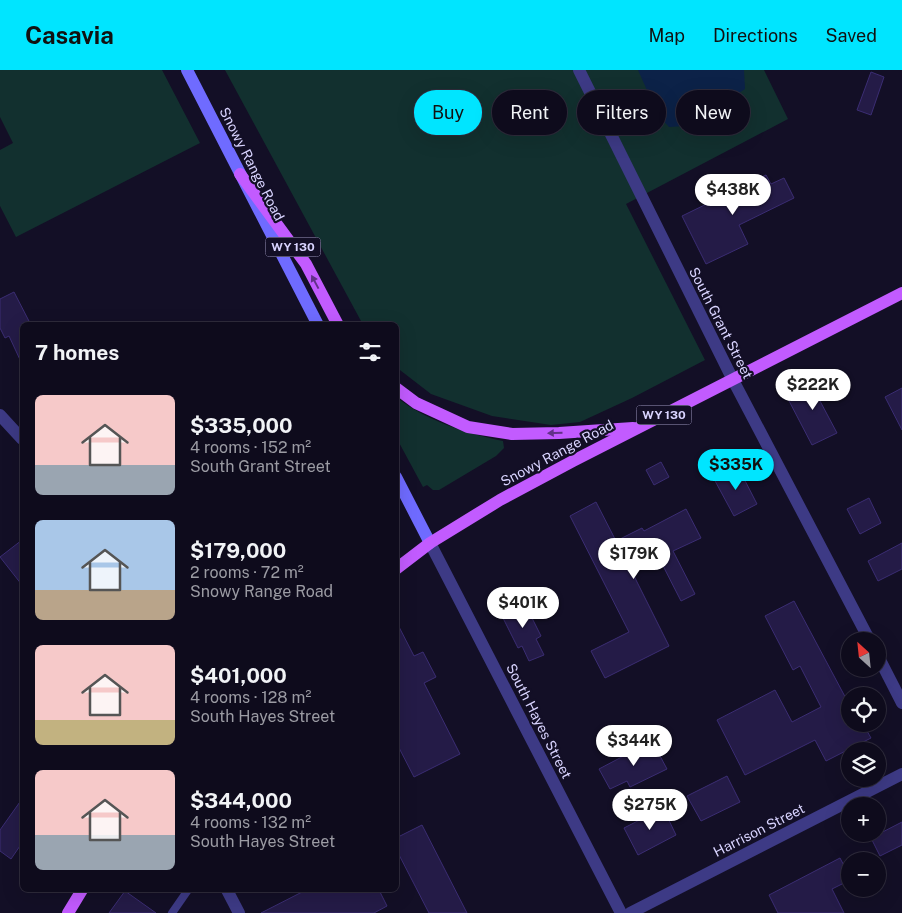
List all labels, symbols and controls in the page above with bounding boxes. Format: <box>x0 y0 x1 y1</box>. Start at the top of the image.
text: Casavia <box>25 21 114 49</box>
text: Map <box>648 25 685 46</box>
text: Directions <box>713 25 798 46</box>
text: Saved <box>826 25 877 46</box>
chip: Buy <box>414 90 482 135</box>
chip: Rent <box>492 90 567 135</box>
chip: Filters <box>577 90 666 135</box>
chip: New <box>676 90 750 135</box>
street label: Snowy Range Road <box>216 105 288 223</box>
pin: $438K <box>698 174 768 216</box>
text: $438K <box>706 180 760 199</box>
road number: WY 130 <box>266 238 320 256</box>
street label: South Grant Street <box>686 265 756 381</box>
one-way arrow <box>311 275 319 289</box>
icon: filters <box>356 338 384 366</box>
text: 7 homes <box>35 340 119 365</box>
pin: $222K <box>778 368 848 411</box>
text: $222K <box>787 375 839 394</box>
road number: WY 130 <box>636 406 692 424</box>
text: $335,000 <box>190 413 293 438</box>
icon: home <box>75 415 135 475</box>
street label: Snowy Range Road <box>498 417 616 489</box>
one-way arrow <box>546 429 562 437</box>
text: 4 rooms · 152 m² <box>190 438 311 457</box>
pin: $335K <box>701 448 771 491</box>
text: $335K <box>709 455 763 474</box>
text: South Grant Street <box>190 457 331 476</box>
text: $179,000 <box>190 538 286 563</box>
pin: $179K <box>599 538 669 580</box>
icon: home <box>75 540 135 600</box>
text: $179K <box>609 544 659 563</box>
text: 2 rooms · 72 m² <box>190 563 304 582</box>
text: Snowy Range Road <box>190 582 333 601</box>
pin: $401K <box>488 586 558 629</box>
text: $401K <box>498 593 548 612</box>
north arrow <box>841 632 886 678</box>
map controls <box>841 632 886 897</box>
street label: South Hayes Street <box>503 661 575 781</box>
text: $401,000 <box>190 663 287 688</box>
icon: home <box>75 665 135 725</box>
button: locate <box>841 687 886 732</box>
text: 4 rooms · 128 m² <box>190 688 311 707</box>
text: South Hayes Street <box>190 707 335 726</box>
pin: $344K <box>599 724 669 767</box>
text: $344K <box>607 731 661 750</box>
button: layers <box>841 742 886 787</box>
text: $344,000 <box>190 788 292 813</box>
pin: $275K <box>615 788 685 831</box>
icon: home <box>75 790 135 850</box>
text: $275K <box>623 795 677 814</box>
button: + <box>841 797 886 842</box>
street label: Harrison Street <box>711 800 807 860</box>
text: 4 rooms · 132 m² <box>190 813 311 832</box>
text: South Hayes Street <box>190 832 335 851</box>
button: − <box>841 852 886 897</box>

